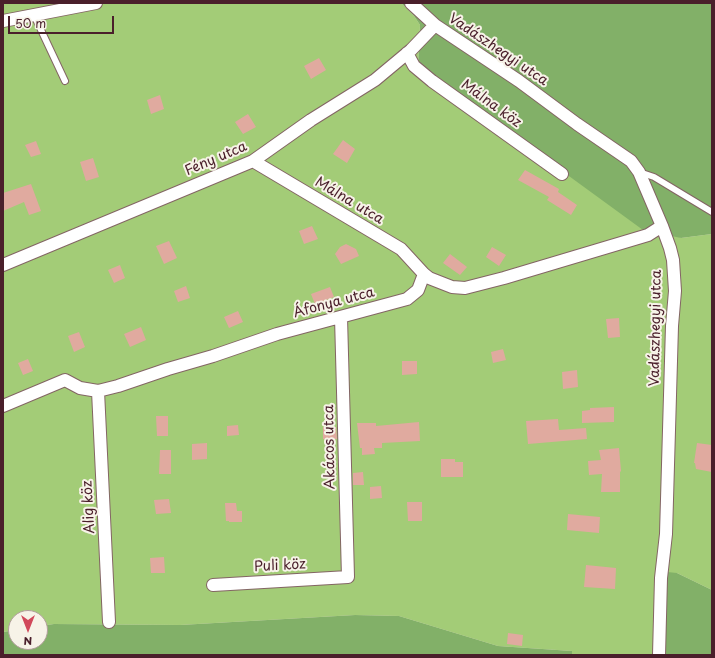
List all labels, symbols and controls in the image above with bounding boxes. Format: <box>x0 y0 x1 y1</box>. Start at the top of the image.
scale bar <box>10 8 116 34</box>
street label: Vadászhegyi utca <box>445 10 551 90</box>
text: 50 m <box>15 14 46 32</box>
street label: Málna köz <box>458 76 524 132</box>
street label: Fény utca <box>182 138 250 180</box>
street label: Málna utca <box>312 174 386 228</box>
street label: Vadászhegyi utca <box>647 269 665 387</box>
street label: Áfonya utca <box>292 284 376 322</box>
street label: Akácos utca <box>321 404 339 490</box>
street label: Alig köz <box>79 480 99 534</box>
street label: Puli köz <box>254 556 306 576</box>
north arrow <box>8 610 48 650</box>
text: N <box>24 633 32 650</box>

